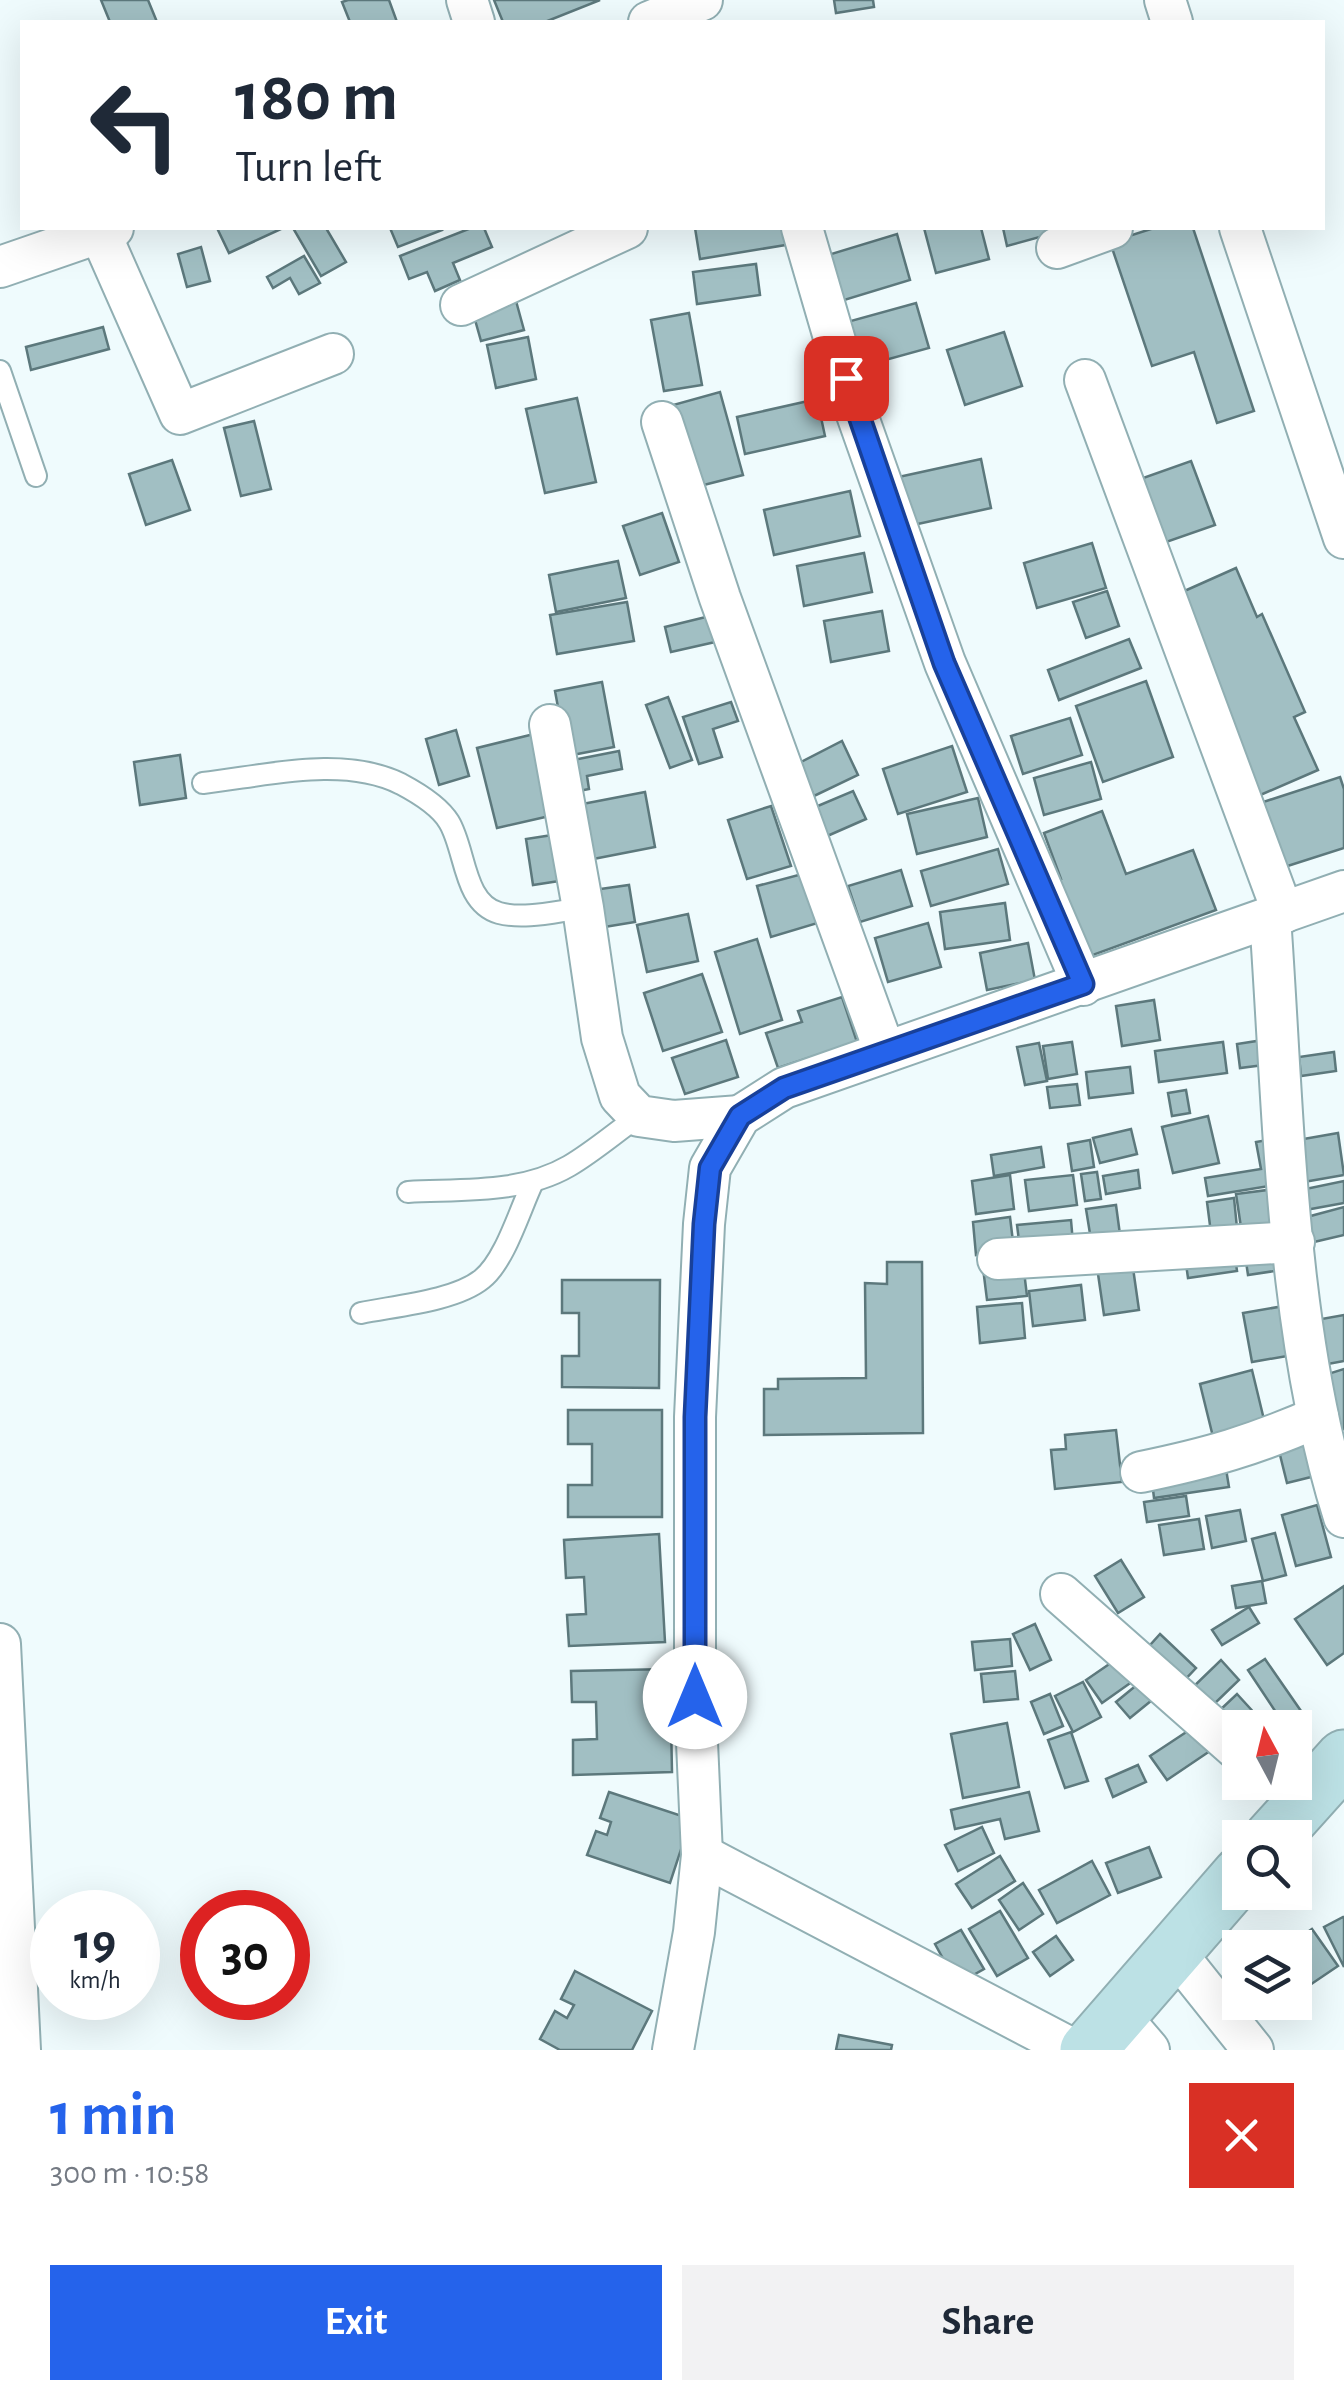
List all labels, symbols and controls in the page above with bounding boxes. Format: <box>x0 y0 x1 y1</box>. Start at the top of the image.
icon: left <box>70 60 200 190</box>
text: 180 m <box>235 63 398 133</box>
text: Turn left <box>235 145 382 190</box>
pin <box>804 336 889 421</box>
icon: arrive <box>819 351 874 406</box>
position arrow <box>643 1645 747 1749</box>
north arrow <box>1222 1710 1312 1800</box>
map controls <box>1222 1710 1312 2020</box>
button: search <box>1222 1820 1312 1910</box>
speed limit sign: 30 <box>180 1890 310 2020</box>
text: 19 <box>74 1918 116 1968</box>
button: layers <box>1222 1930 1312 2020</box>
text: km/h <box>69 1968 121 1993</box>
button: close <box>1189 2083 1294 2188</box>
text: 1 min <box>50 2086 176 2146</box>
text: 300 m · 10:58 <box>50 2157 210 2189</box>
button: Exit <box>50 2265 662 2380</box>
button: Share <box>682 2265 1294 2380</box>

